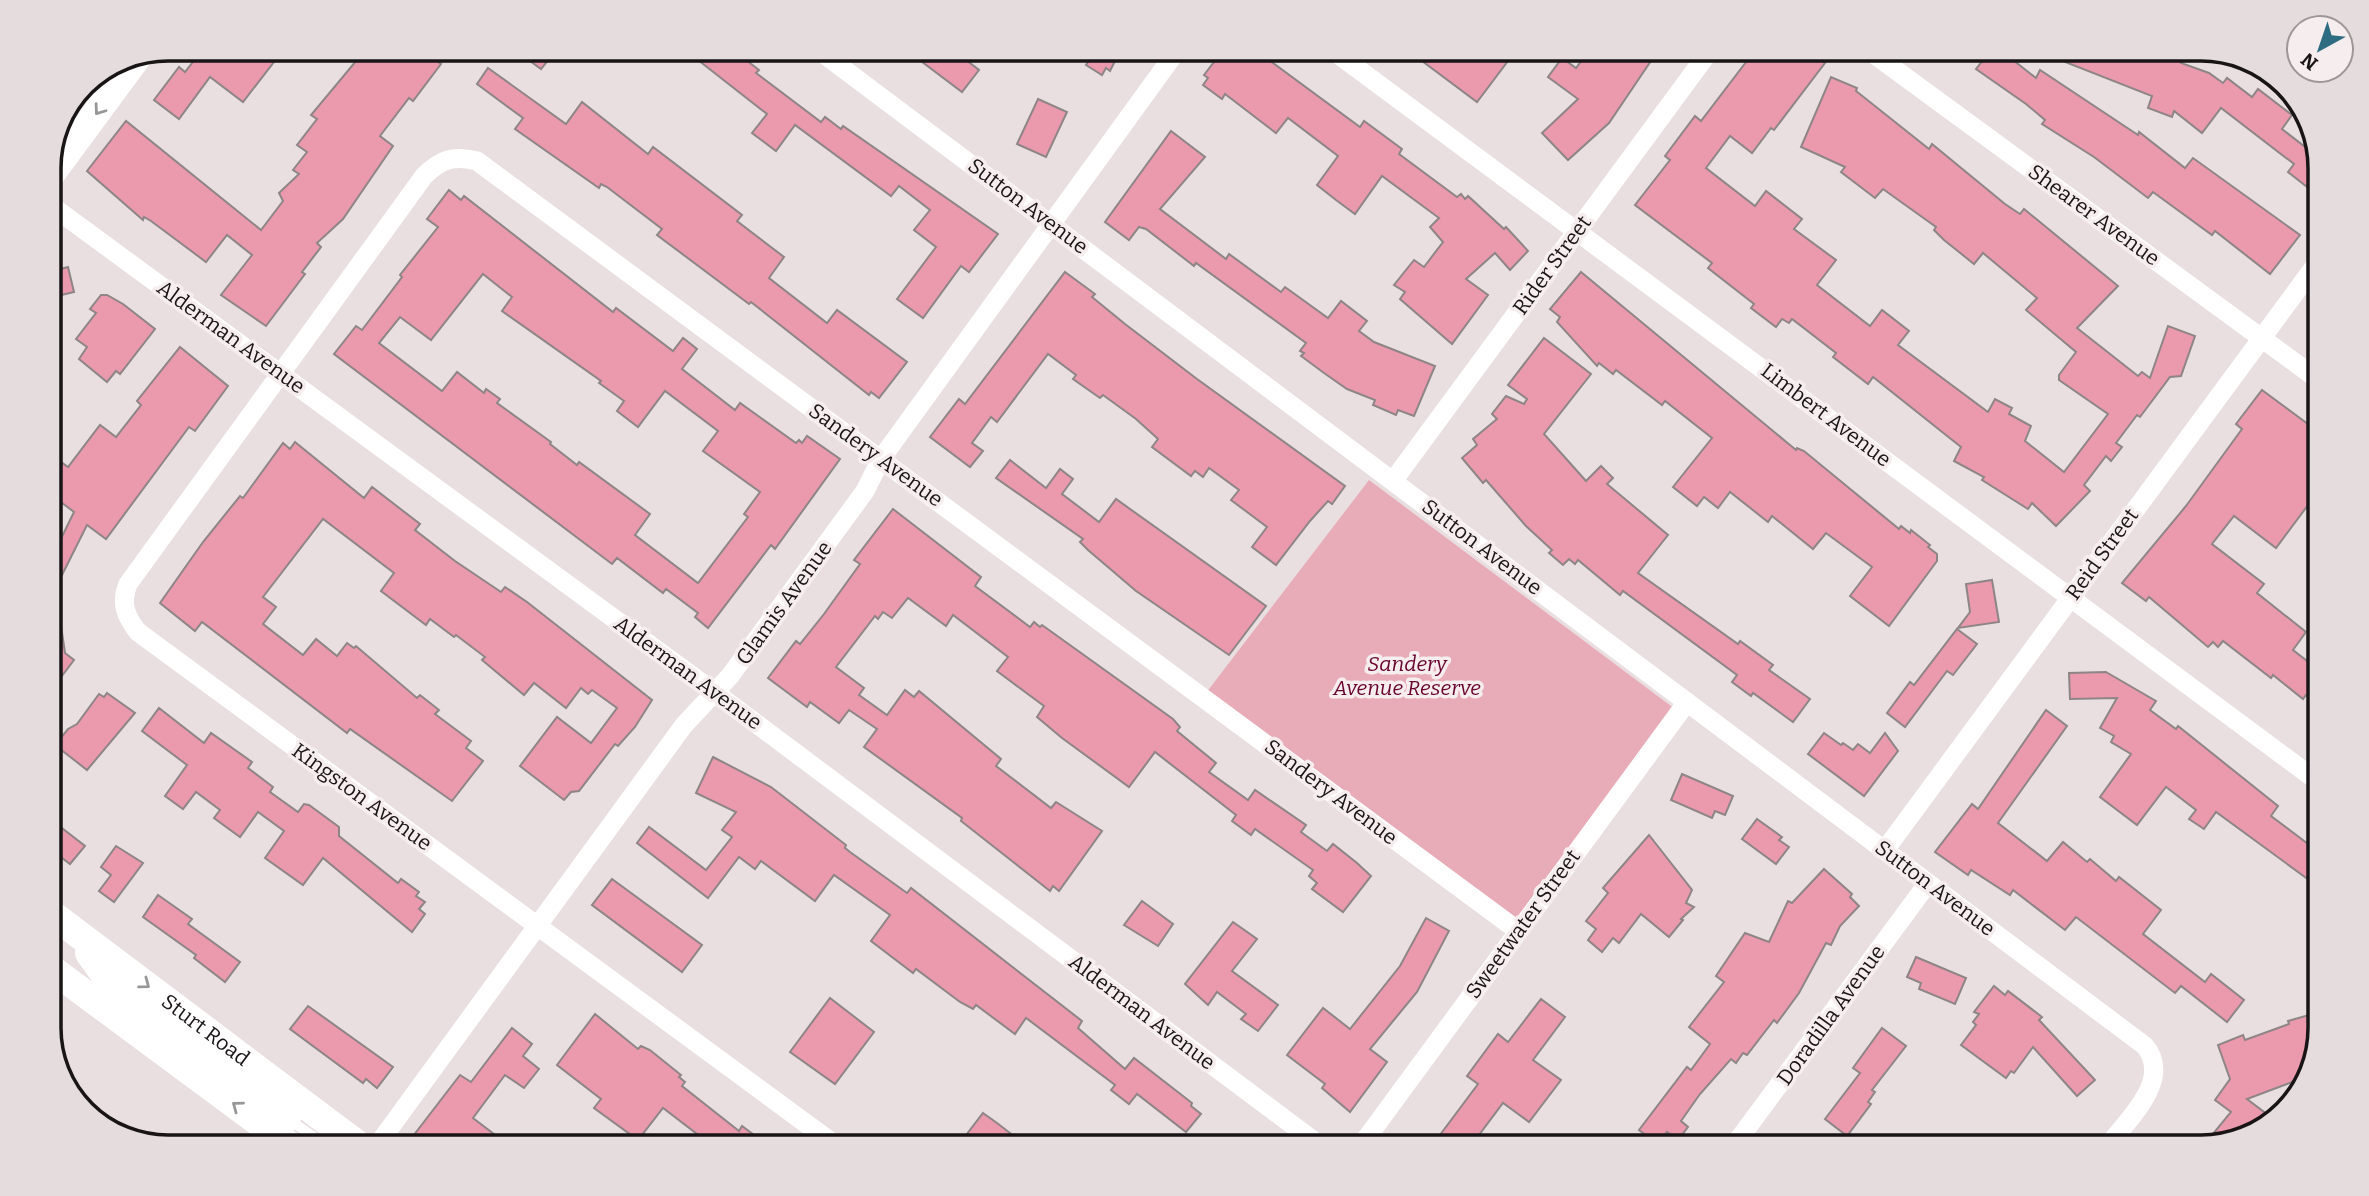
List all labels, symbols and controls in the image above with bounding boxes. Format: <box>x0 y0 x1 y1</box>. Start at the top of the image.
north arrow <box>2285 14 2355 84</box>
text: N <box>2296 48 2322 75</box>
one-way arrow <box>95 102 107 115</box>
street label: Sutton Avenue <box>963 152 1093 260</box>
street label: Shearer Avenue <box>2023 159 2165 271</box>
street label: Rider Street <box>1507 210 1597 320</box>
street label: Alderman Avenue <box>152 275 310 399</box>
street label: Limbert Avenue <box>1756 358 1896 472</box>
street label: Sandery Avenue <box>804 398 948 512</box>
street label: Sutton Avenue <box>1417 493 1547 601</box>
street label: Reid Street <box>2060 503 2144 605</box>
street label: Glamis Avenue <box>730 536 838 670</box>
street label: Alderman Avenue <box>609 611 767 735</box>
park label: Sandery Avenue Reserve <box>1332 651 1481 701</box>
street label: Sandery Avenue <box>1259 734 1403 850</box>
street label: Kingston Avenue <box>287 738 437 856</box>
street label: Sutton Avenue <box>1870 834 2000 942</box>
street label: Sweetwater Street <box>1460 844 1586 1004</box>
street label: Doradilla Avenue <box>1771 940 1891 1090</box>
street label: Alderman Avenue <box>1064 949 1220 1075</box>
one-way arrow <box>137 976 150 988</box>
street label: Sturt Road <box>156 988 255 1071</box>
one-way arrow <box>232 1102 245 1115</box>

